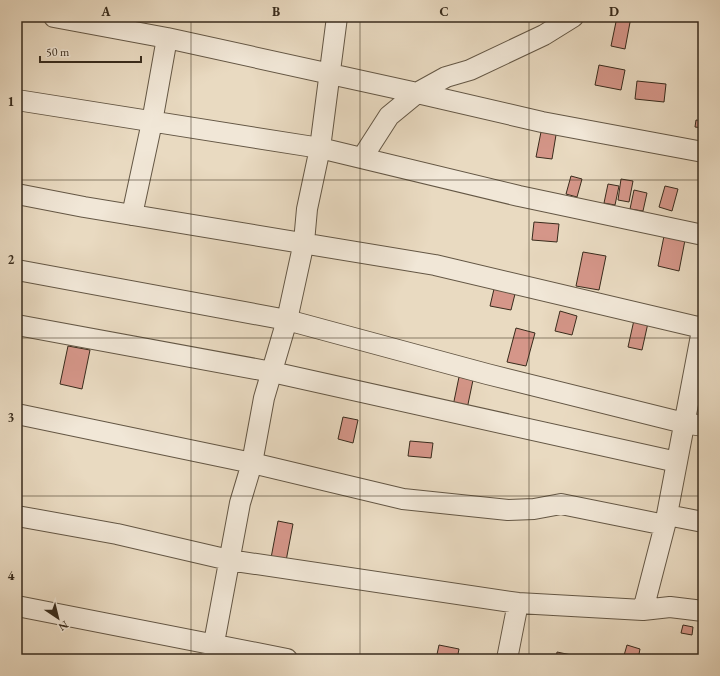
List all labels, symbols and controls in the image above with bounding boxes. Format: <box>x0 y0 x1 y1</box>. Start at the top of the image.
text: A <box>100 3 111 20</box>
text: B <box>272 3 280 20</box>
text: C <box>439 3 449 20</box>
text: D <box>609 3 619 20</box>
scale bar <box>40 38 141 64</box>
text: 50 m <box>46 44 70 60</box>
text: 1 <box>8 93 15 110</box>
text: 2 <box>8 251 15 268</box>
text: 3 <box>8 409 15 426</box>
text: 4 <box>8 567 15 584</box>
north arrow <box>38 598 78 638</box>
text: N <box>56 618 71 635</box>

